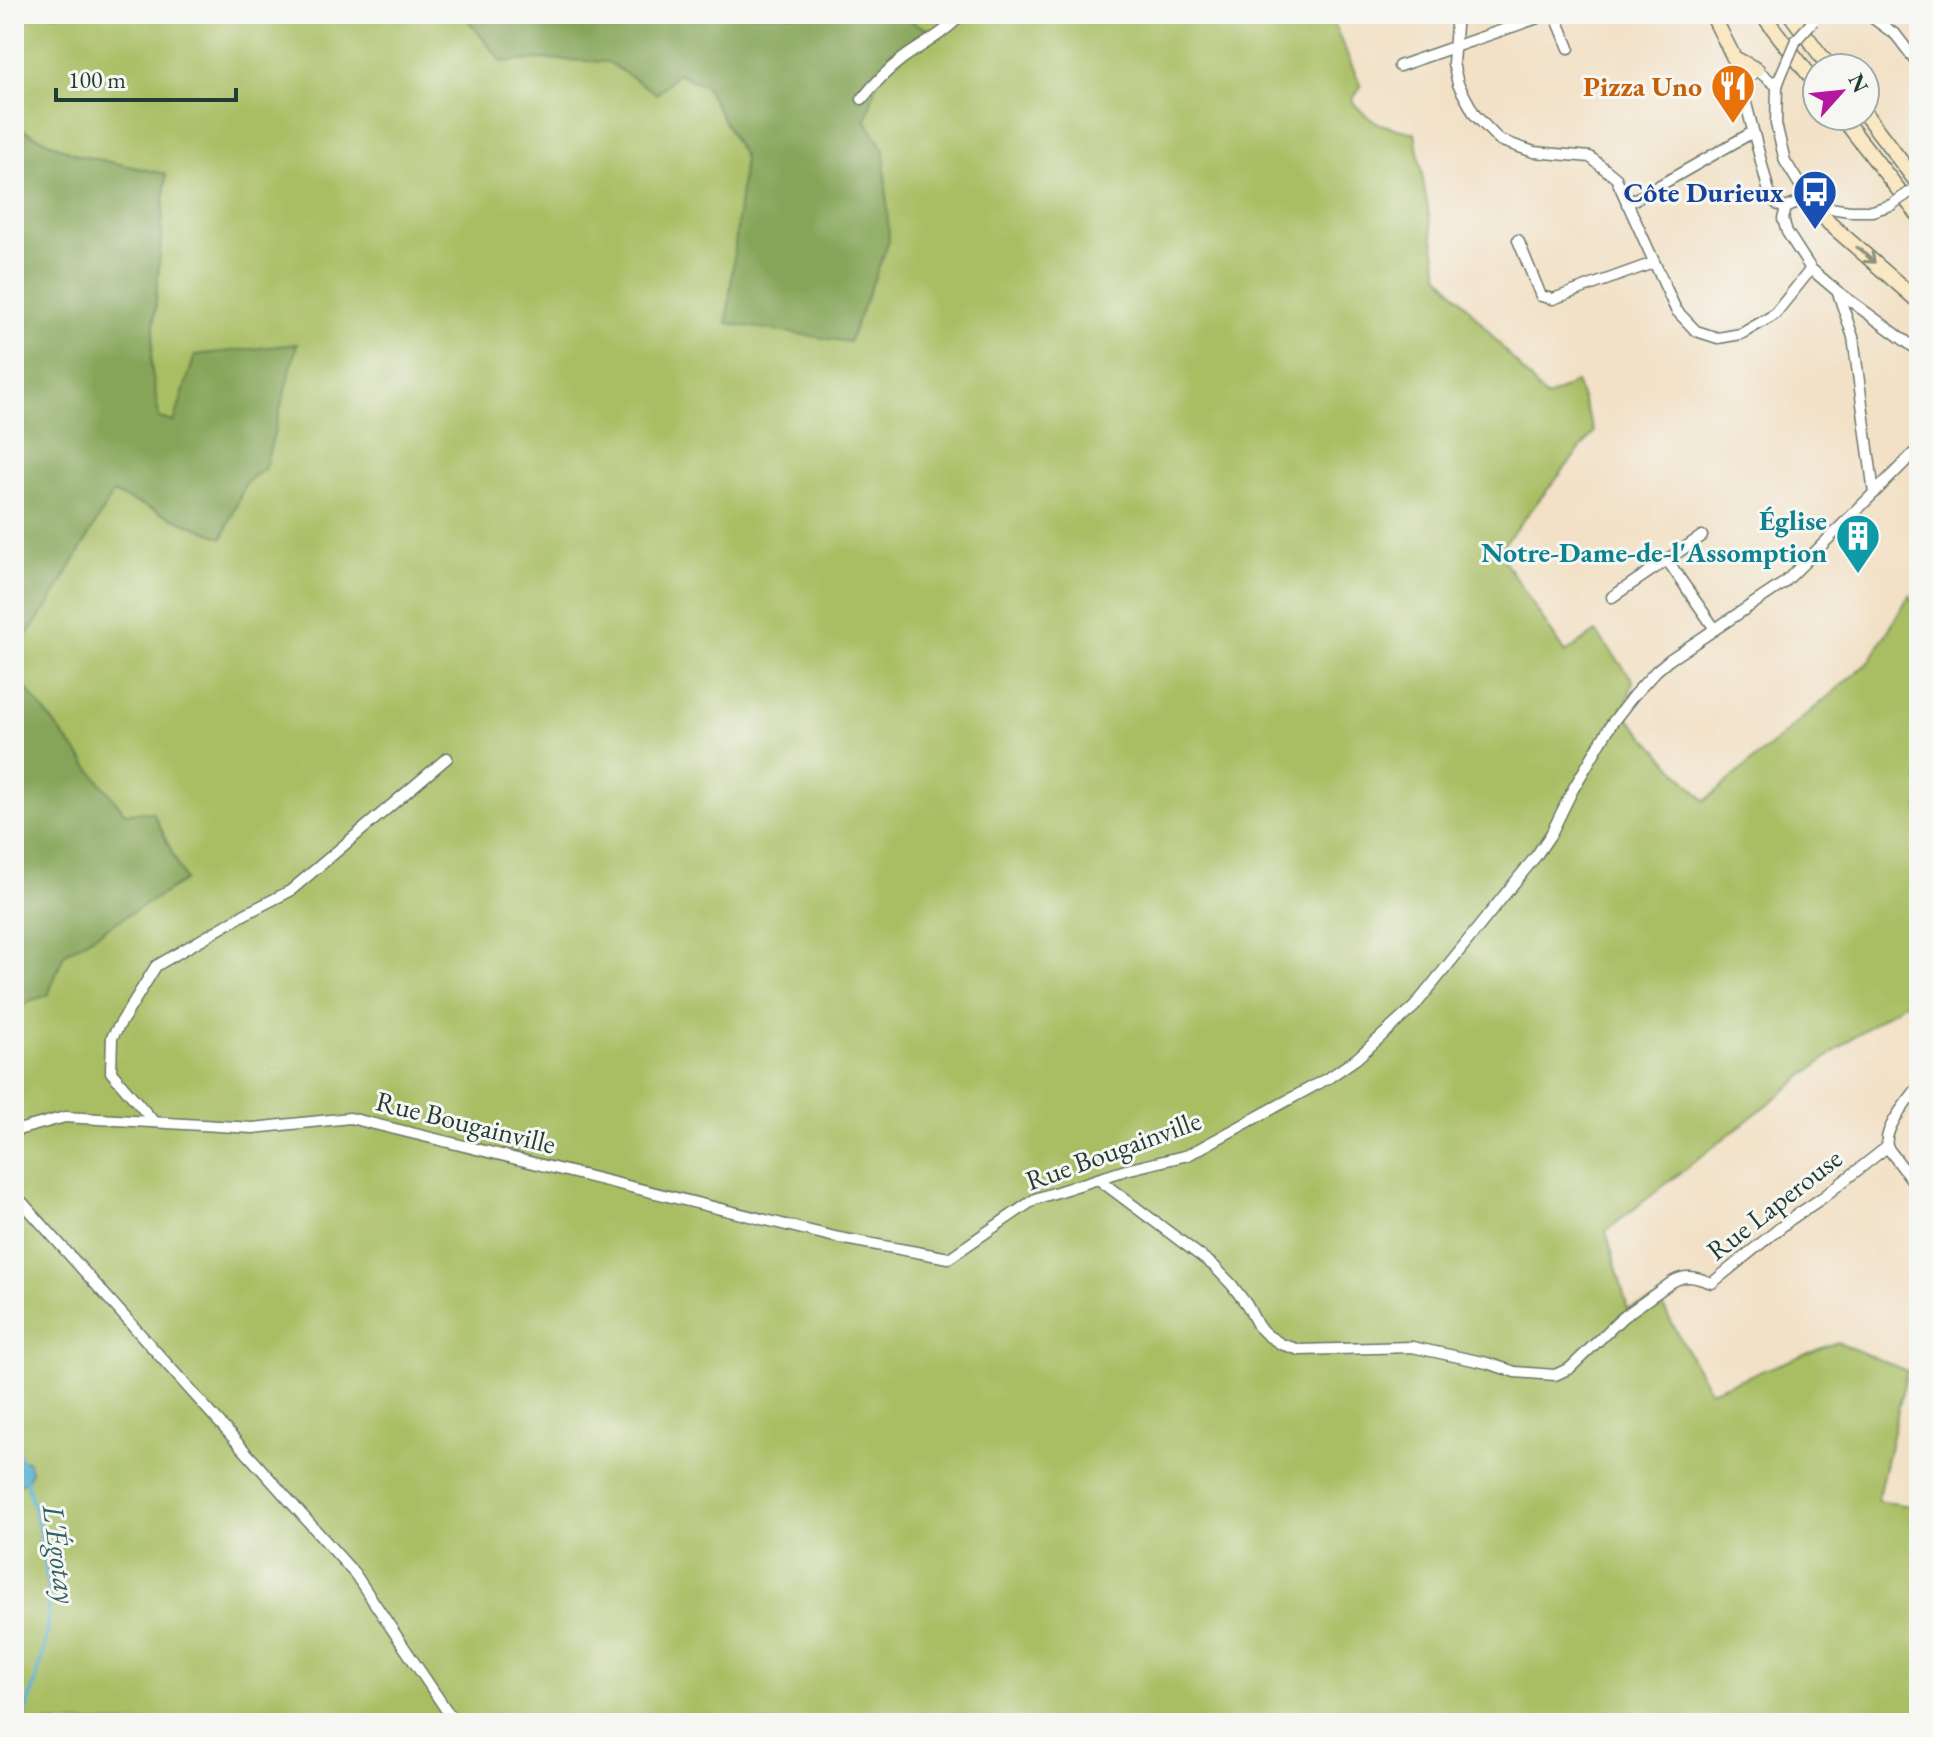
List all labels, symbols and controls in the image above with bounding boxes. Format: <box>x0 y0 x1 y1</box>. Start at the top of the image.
scale bar <box>56 52 236 102</box>
north arrow <box>1801 52 1881 132</box>
restaurant icon: Pizza Uno <box>1709 62 1757 125</box>
text: 100 m <box>68 64 126 95</box>
place label: Pizza Uno <box>1583 68 1702 104</box>
text: N <box>1841 69 1875 98</box>
bus stop icon: Côte Durieux <box>1791 168 1839 231</box>
place label: Côte Durieux <box>1624 174 1784 210</box>
one-way arrow <box>1855 246 1875 264</box>
place label: Église Notre-Dame-de-l'Assomption <box>1481 502 1827 570</box>
building icon: Église Notre-Dame-de-l'Assomption <box>1834 512 1882 575</box>
street label: Rue Bougainville <box>372 1082 560 1162</box>
street label: Rue Bougainville <box>1020 1102 1206 1198</box>
street label: Rue Laperouse <box>1699 1140 1849 1268</box>
water label: L'Égotay <box>34 1501 86 1606</box>

